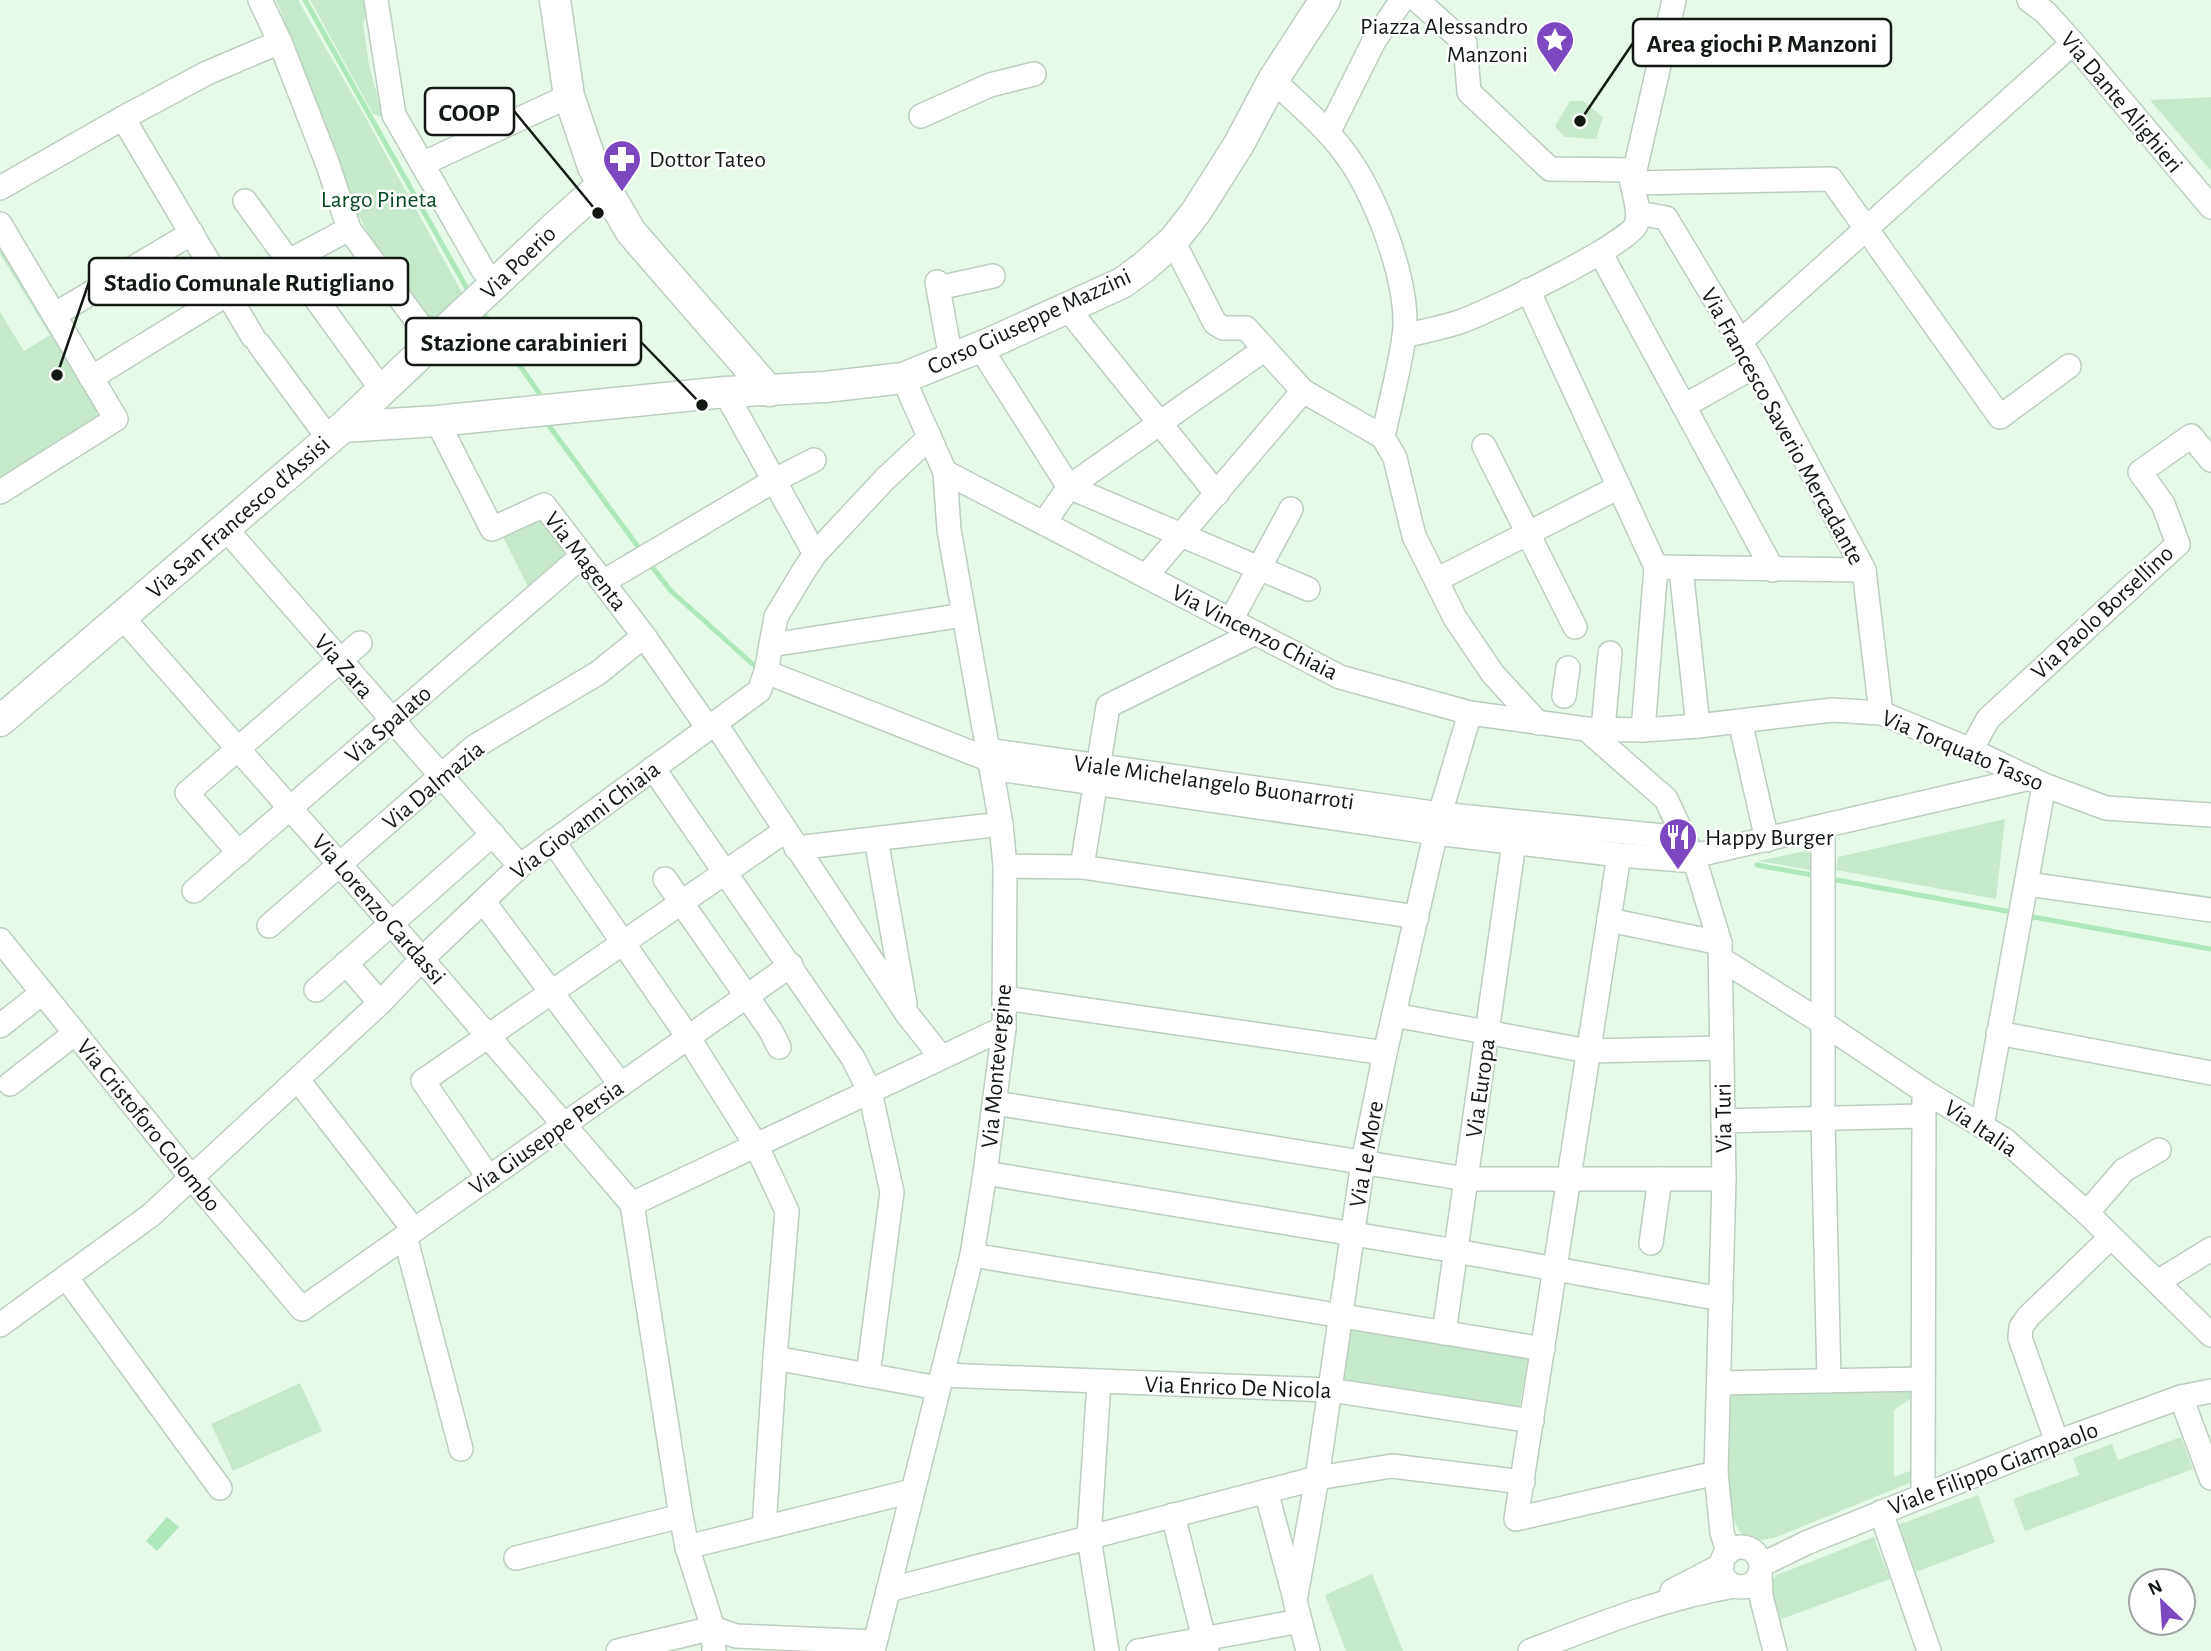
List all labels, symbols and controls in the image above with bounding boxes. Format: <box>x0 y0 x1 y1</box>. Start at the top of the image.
place label: Piazza Alessandro Manzoni <box>1360 15 1528 67</box>
place icon: Piazza Alessandro Manzoni <box>1534 19 1576 74</box>
callout: Area giochi P. Manzoni <box>1633 19 1891 66</box>
street label: Via Dante Alighieri <box>2056 28 2187 178</box>
text: Area giochi P. Manzoni <box>1647 31 1877 57</box>
callout: COOP <box>425 88 514 135</box>
text: COOP <box>438 100 500 126</box>
pharmacy icon: Dottor Tateo <box>601 138 643 193</box>
place label: Dottor Tateo <box>649 148 766 172</box>
park label: Largo Pineta <box>321 188 437 212</box>
street label: Via Poerio <box>477 221 561 304</box>
callout: Stadio Comunale Rutigliano <box>89 258 408 305</box>
street label: Corso Giuseppe Mazzini <box>924 264 1135 380</box>
text: Stadio Comunale Rutigliano <box>104 270 394 296</box>
street label: Via Francesco Saverio Mercadante <box>1696 284 1868 569</box>
callout: Stazione carabinieri <box>406 318 641 365</box>
text: Stazione carabinieri <box>420 330 628 356</box>
street label: Via San Francesco d'Assisi <box>142 432 335 604</box>
street label: Via Magenta <box>539 508 631 616</box>
street label: Via Paolo Borsellino <box>2027 541 2178 684</box>
street label: Via Vincenzo Chiaia <box>1168 581 1341 685</box>
street label: Via Zara <box>309 630 377 703</box>
street label: Via Spalato <box>341 681 436 768</box>
street label: Via Torquato Tasso <box>1878 706 2047 796</box>
street label: Via Dalmazia <box>378 737 489 835</box>
street label: Viale Michelangelo Buonarroti <box>1072 751 1356 815</box>
street label: Via Giovanni Chiaia <box>507 757 665 884</box>
restaurant icon: Happy Burger <box>1657 816 1699 871</box>
place label: Happy Burger <box>1705 826 1834 850</box>
street label: Via Lorenzo Cardassi <box>307 830 450 989</box>
street label: Via Montevergine <box>978 983 1016 1149</box>
street label: Via Cristoforo Colombo <box>72 1035 225 1216</box>
street label: Via Europa <box>1462 1037 1500 1139</box>
street label: Via Giuseppe Persia <box>465 1076 628 1200</box>
street label: Via Turi <box>1711 1083 1737 1153</box>
street label: Via Italia <box>1940 1096 2021 1162</box>
street label: Via Le More <box>1346 1099 1388 1209</box>
street label: Via Enrico De Nicola <box>1144 1373 1332 1403</box>
street label: Viale Filippo Giampaolo <box>1885 1418 2102 1520</box>
north arrow <box>2127 1567 2197 1637</box>
text: N <box>2145 1577 2165 1599</box>

